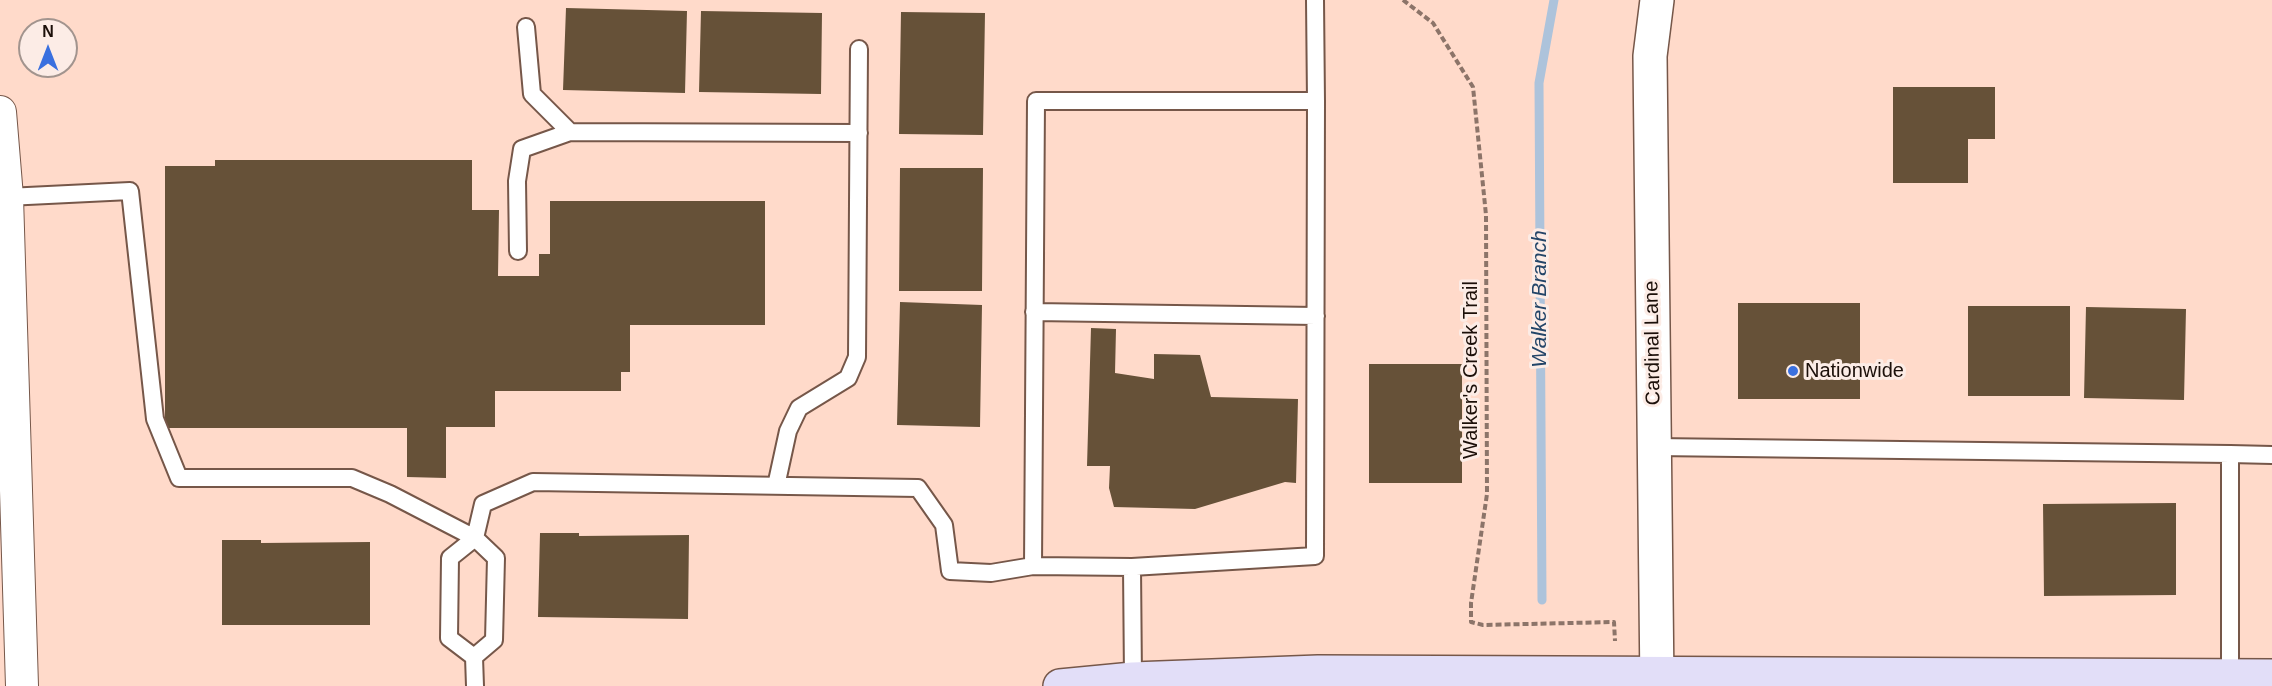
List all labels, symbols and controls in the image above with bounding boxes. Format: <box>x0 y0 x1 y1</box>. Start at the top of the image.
north arrow <box>18 18 78 78</box>
text: N <box>42 23 54 40</box>
water label: Walker Branch <box>1527 230 1553 368</box>
street label: Walker's Creek Trail <box>1459 281 1483 459</box>
street label: Cardinal Lane <box>1640 281 1666 405</box>
place label: Nationwide <box>1805 359 1904 383</box>
marker: Nationwide <box>1786 364 1800 378</box>

